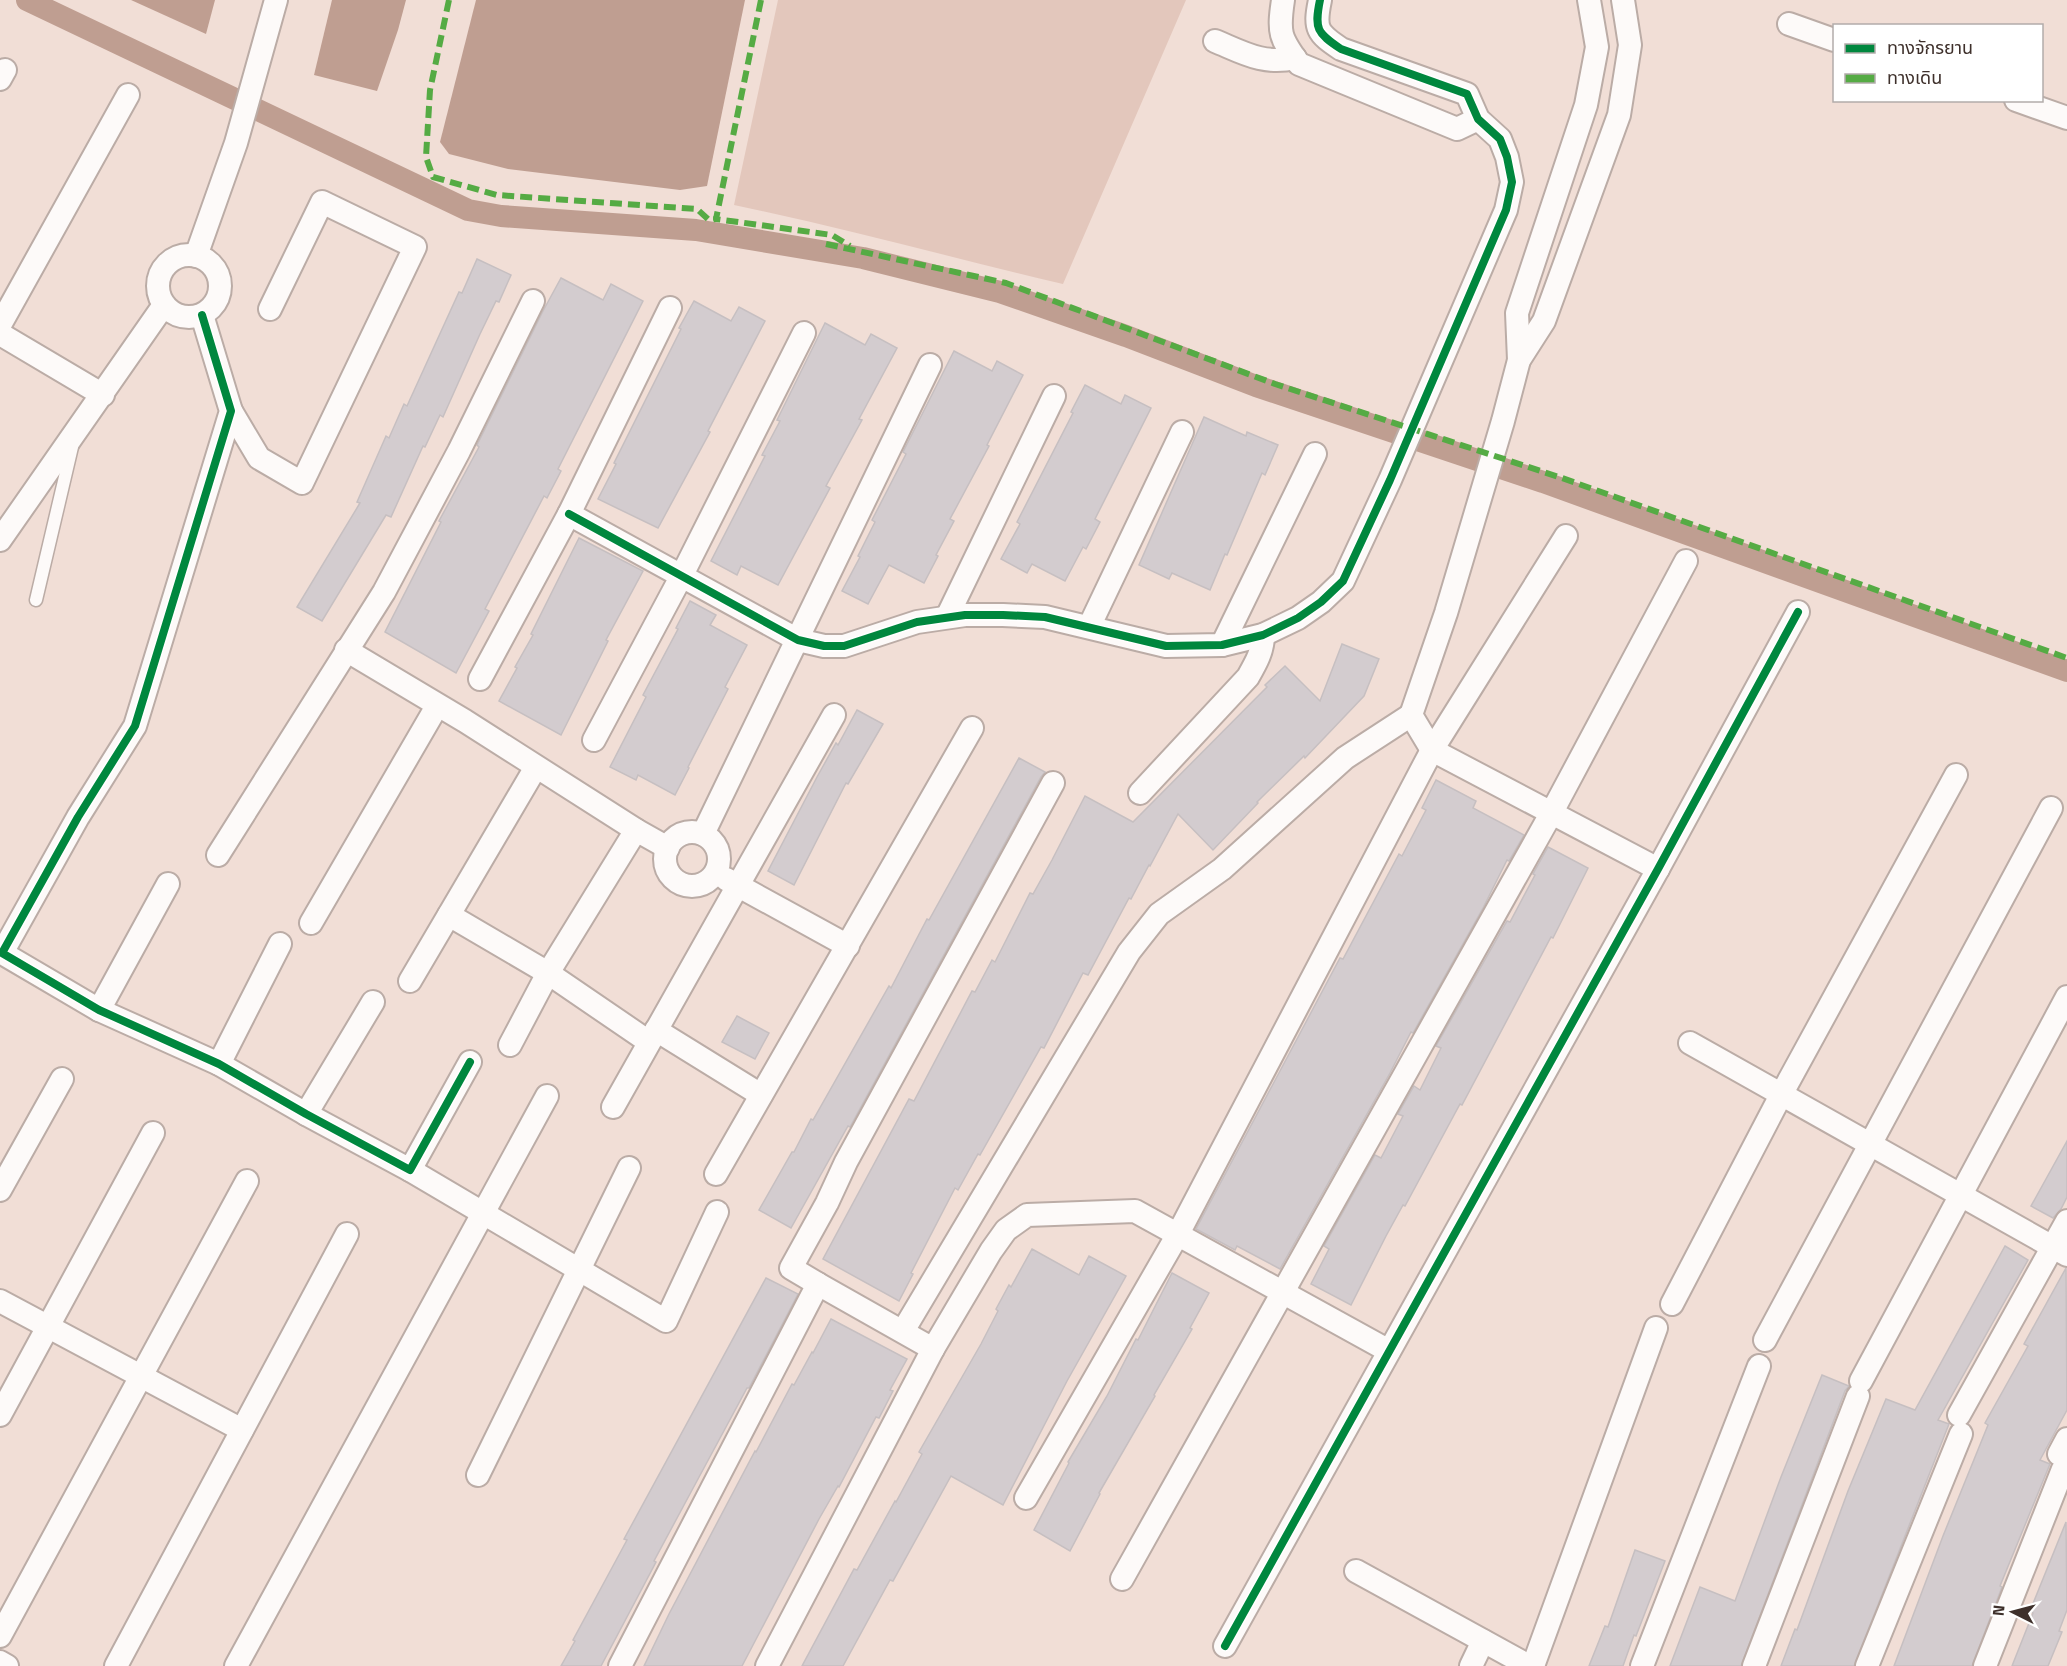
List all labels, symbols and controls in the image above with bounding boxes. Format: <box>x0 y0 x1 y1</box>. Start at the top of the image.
legend <box>1833 24 2043 102</box>
text: ทางจักรยาน <box>1887 34 1973 61</box>
text: ทางเดิน <box>1887 64 1942 91</box>
north arrow <box>1983 1582 2043 1642</box>
text: N <box>1986 1604 2011 1617</box>

